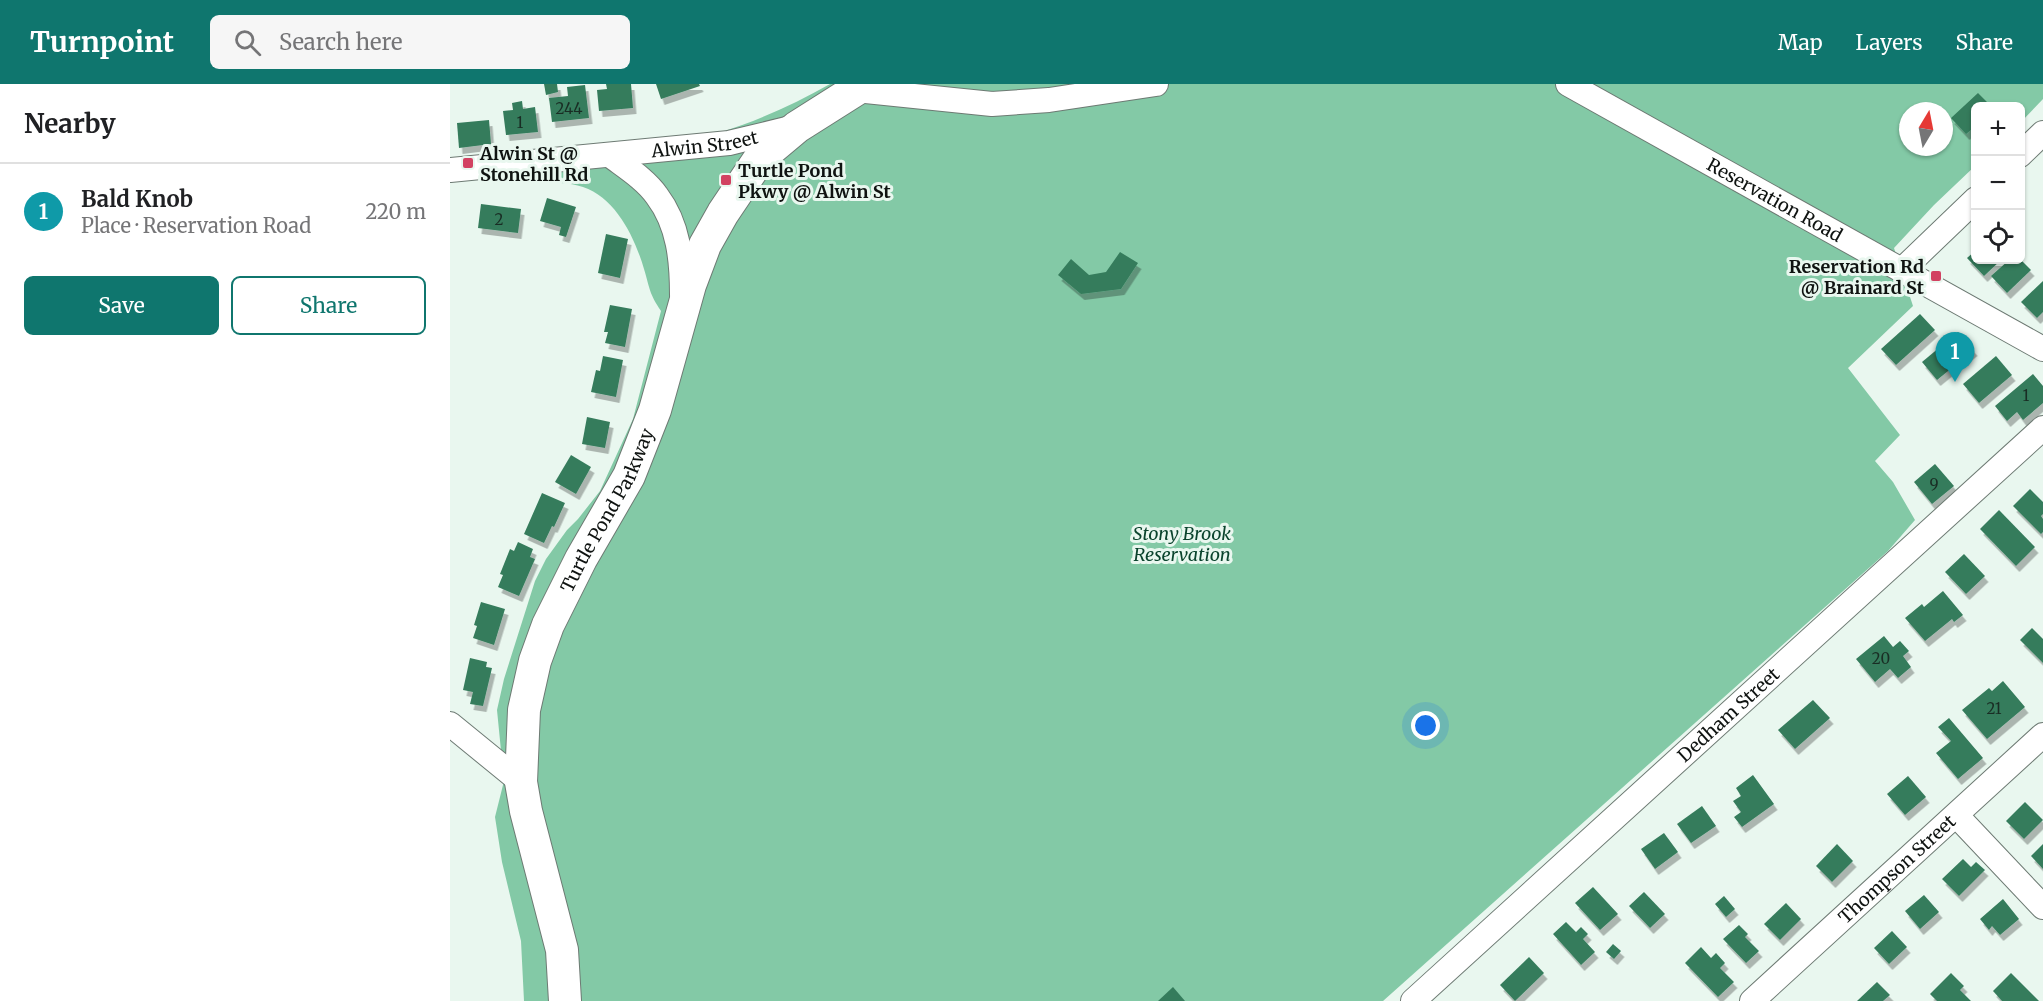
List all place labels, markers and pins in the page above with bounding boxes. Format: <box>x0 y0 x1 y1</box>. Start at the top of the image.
place label: Alwin St @ Stonehill Rd <box>479 142 588 186</box>
marker: Alwin St @ Stonehill Rd <box>461 156 475 170</box>
place label: Turtle Pond Pkwy @ Alwin St <box>738 159 892 203</box>
marker: Turtle Pond Pkwy @ Alwin St <box>719 173 733 187</box>
place label: Reservation Rd @ Brainard St <box>1789 255 1925 299</box>
marker: Reservation Rd @ Brainard St <box>1929 269 1943 283</box>
pin: 1 <box>1936 332 1974 382</box>

